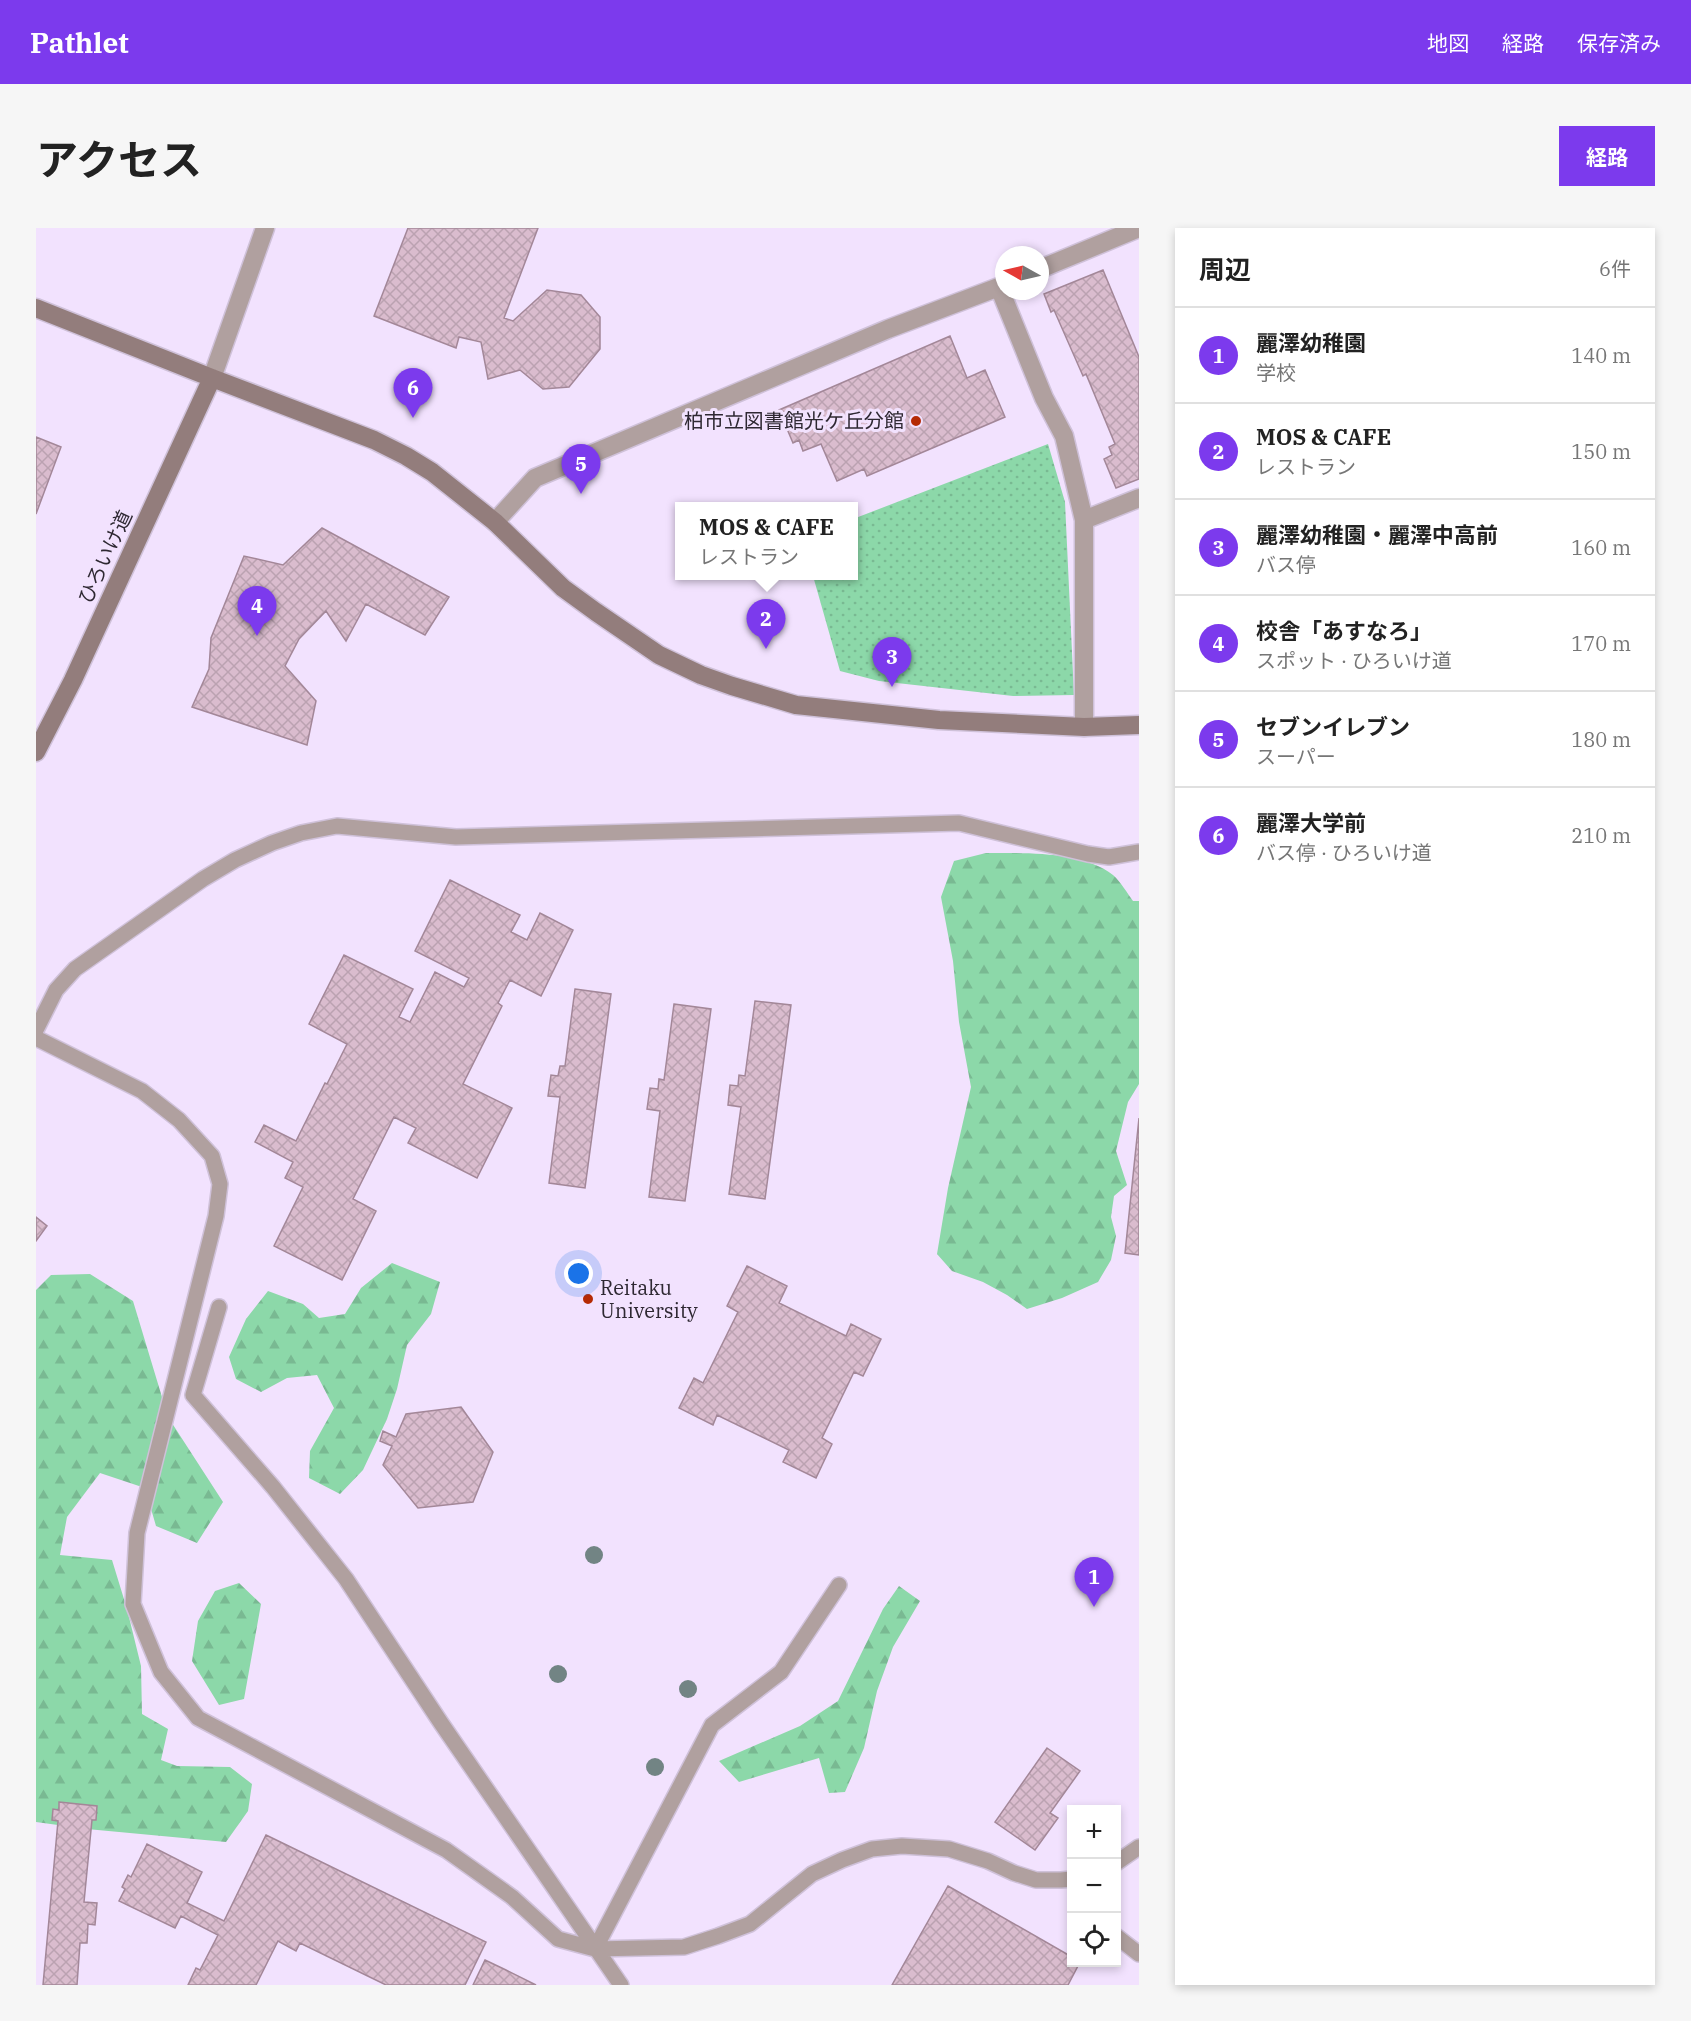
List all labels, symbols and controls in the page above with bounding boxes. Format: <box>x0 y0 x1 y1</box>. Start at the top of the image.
text: Pathlet <box>30 24 129 61</box>
text: 地図 <box>1427 29 1469 57</box>
text: 経路 <box>1502 29 1544 57</box>
text: 保存済み <box>1577 29 1661 57</box>
button: 経路 <box>1559 126 1655 186</box>
text: アクセス <box>36 132 202 187</box>
north arrow <box>995 246 1049 300</box>
text: 周辺 <box>1199 252 1251 286</box>
text: 6件 <box>1599 255 1631 282</box>
text: 麗澤幼稚園 <box>1256 328 1366 357</box>
text: 1 <box>1213 342 1225 369</box>
text: 140 m <box>1571 342 1631 369</box>
text: 学校 <box>1256 359 1296 386</box>
pin: 6 <box>394 368 433 418</box>
place label: 柏市立図書館光ケ丘分館 <box>684 407 904 434</box>
marker: 柏市立図書館光ケ丘分館 <box>909 414 923 428</box>
text: MOS & CAFE <box>1256 422 1391 451</box>
text: 2 <box>1213 438 1225 465</box>
text: 150 m <box>1571 438 1631 465</box>
pin: 5 <box>562 444 600 494</box>
text: レストラン <box>1256 453 1356 480</box>
popup <box>675 502 858 580</box>
street label: ひろいけ道 <box>71 506 138 608</box>
text: MOS & CAFE <box>699 512 834 541</box>
text: 麗澤幼稚園・麗澤中高前 <box>1256 520 1498 549</box>
text: 3 <box>1213 534 1225 561</box>
text: 160 m <box>1571 534 1631 561</box>
text: レストラン <box>699 543 799 570</box>
text: バス停 <box>1256 551 1316 578</box>
pin: 4 <box>238 586 276 636</box>
pin: 2 <box>746 600 786 649</box>
text: 校舎「あすなろ」 <box>1256 616 1432 645</box>
text: 4 <box>1213 630 1225 657</box>
text: 170 m <box>1571 630 1631 657</box>
pin: 3 <box>872 638 912 687</box>
text: スポット · ひろいけ道 <box>1256 647 1452 674</box>
text: セブンイレブン <box>1256 712 1410 741</box>
text: 5 <box>1213 726 1225 753</box>
text: 180 m <box>1571 726 1631 753</box>
text: スーパー <box>1256 743 1336 770</box>
text: 麗澤大学前 <box>1256 808 1366 837</box>
text: 6 <box>1213 822 1225 849</box>
text: 210 m <box>1571 822 1631 849</box>
text: バス停 · ひろいけ道 <box>1256 839 1432 866</box>
your location <box>564 1259 593 1288</box>
place label: Reitaku University <box>600 1274 698 1324</box>
marker: Reitaku University <box>581 1292 595 1306</box>
pin: 1 <box>1074 1558 1114 1607</box>
map controls <box>1067 1805 1121 1967</box>
button: + <box>1067 1805 1121 1859</box>
button: − <box>1067 1859 1121 1913</box>
button: locate <box>1067 1913 1121 1967</box>

